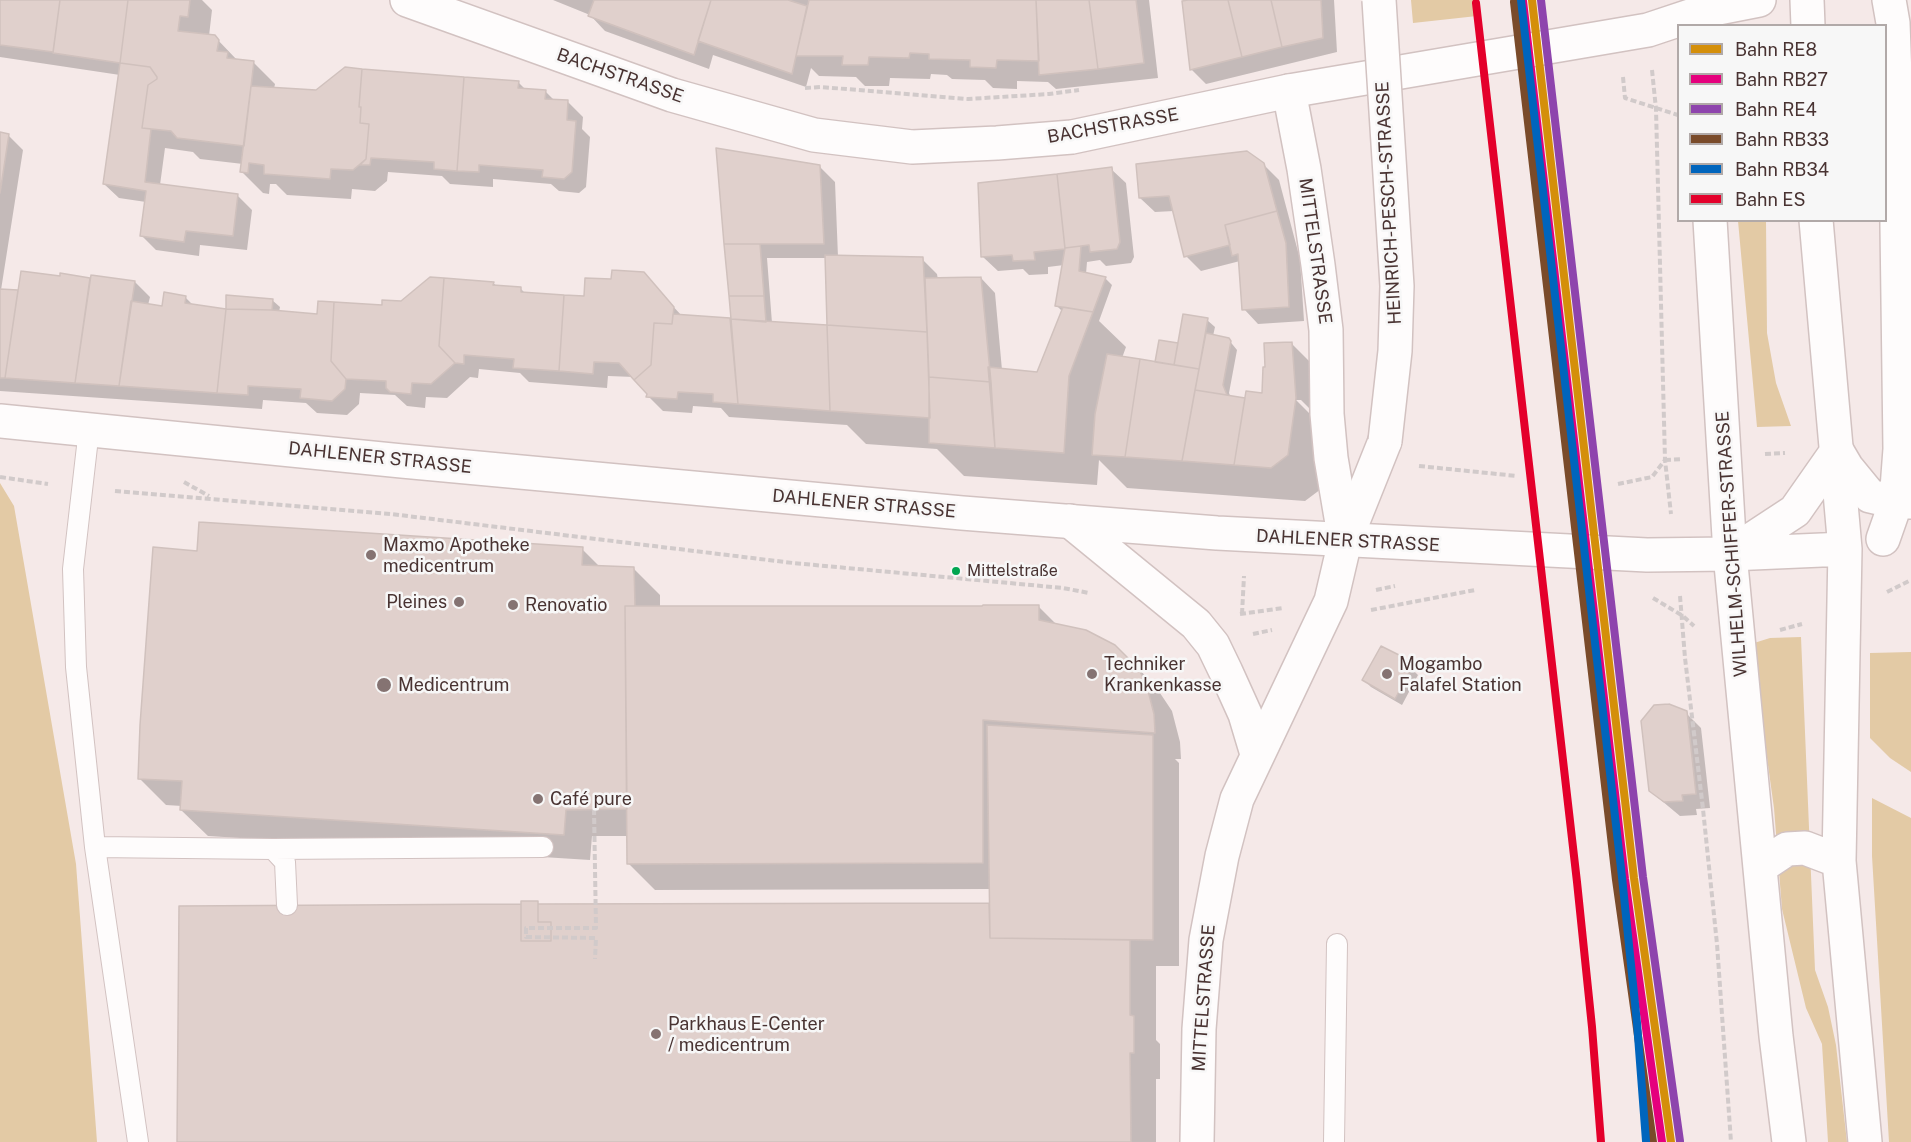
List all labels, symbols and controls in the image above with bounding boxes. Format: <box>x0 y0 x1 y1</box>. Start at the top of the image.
legend <box>1677 24 1887 222</box>
text: Bahn RE8 <box>1735 39 1817 60</box>
street label: BACHSTRASSE <box>554 44 686 108</box>
text: Bahn RB27 <box>1735 69 1828 90</box>
street label: HEINRICH-PESCH-STRASSE <box>1372 81 1406 325</box>
text: Bahn RE4 <box>1735 99 1817 120</box>
street label: BACHSTRASSE <box>1046 104 1180 148</box>
text: Bahn RB33 <box>1735 129 1829 150</box>
text: Bahn RB34 <box>1735 159 1829 180</box>
street label: MITTELSTRASSE <box>1294 177 1336 325</box>
text: Bahn ES <box>1735 189 1805 210</box>
street label: WILHELM-SCHIFFER-STRASSE <box>1712 410 1752 678</box>
street label: DAHLENER STRASSE <box>287 438 473 478</box>
street label: DAHLENER STRASSE <box>771 485 957 523</box>
street label: DAHLENER STRASSE <box>1255 525 1441 557</box>
place label: Maxmo Apotheke medicentrum <box>383 534 530 576</box>
marker: Maxmo Apotheke medicentrum <box>364 548 378 562</box>
place label: Mittelstraße <box>967 561 1058 581</box>
marker: Mittelstraße <box>950 565 962 577</box>
place label: Pleines <box>386 591 447 613</box>
place label: Renovatio <box>525 594 608 616</box>
marker: Pleines <box>452 595 466 609</box>
marker: Renovatio <box>506 598 520 612</box>
place label: Techniker Krankenkasse <box>1104 653 1222 696</box>
place label: Mogambo Falafel Station <box>1399 653 1522 696</box>
marker: Techniker Krankenkasse <box>1085 667 1099 681</box>
marker: Mogambo Falafel Station <box>1380 667 1394 681</box>
place label: Medicentrum <box>398 674 509 696</box>
marker: Medicentrum <box>375 676 393 694</box>
place label: Café pure <box>550 788 632 810</box>
marker: Café pure <box>531 792 545 806</box>
street label: MITTELSTRASSE <box>1188 924 1220 1072</box>
place label: Parkhaus E-Center / medicentrum <box>668 1013 825 1056</box>
marker: Parkhaus E-Center / medicentrum <box>649 1027 663 1041</box>

